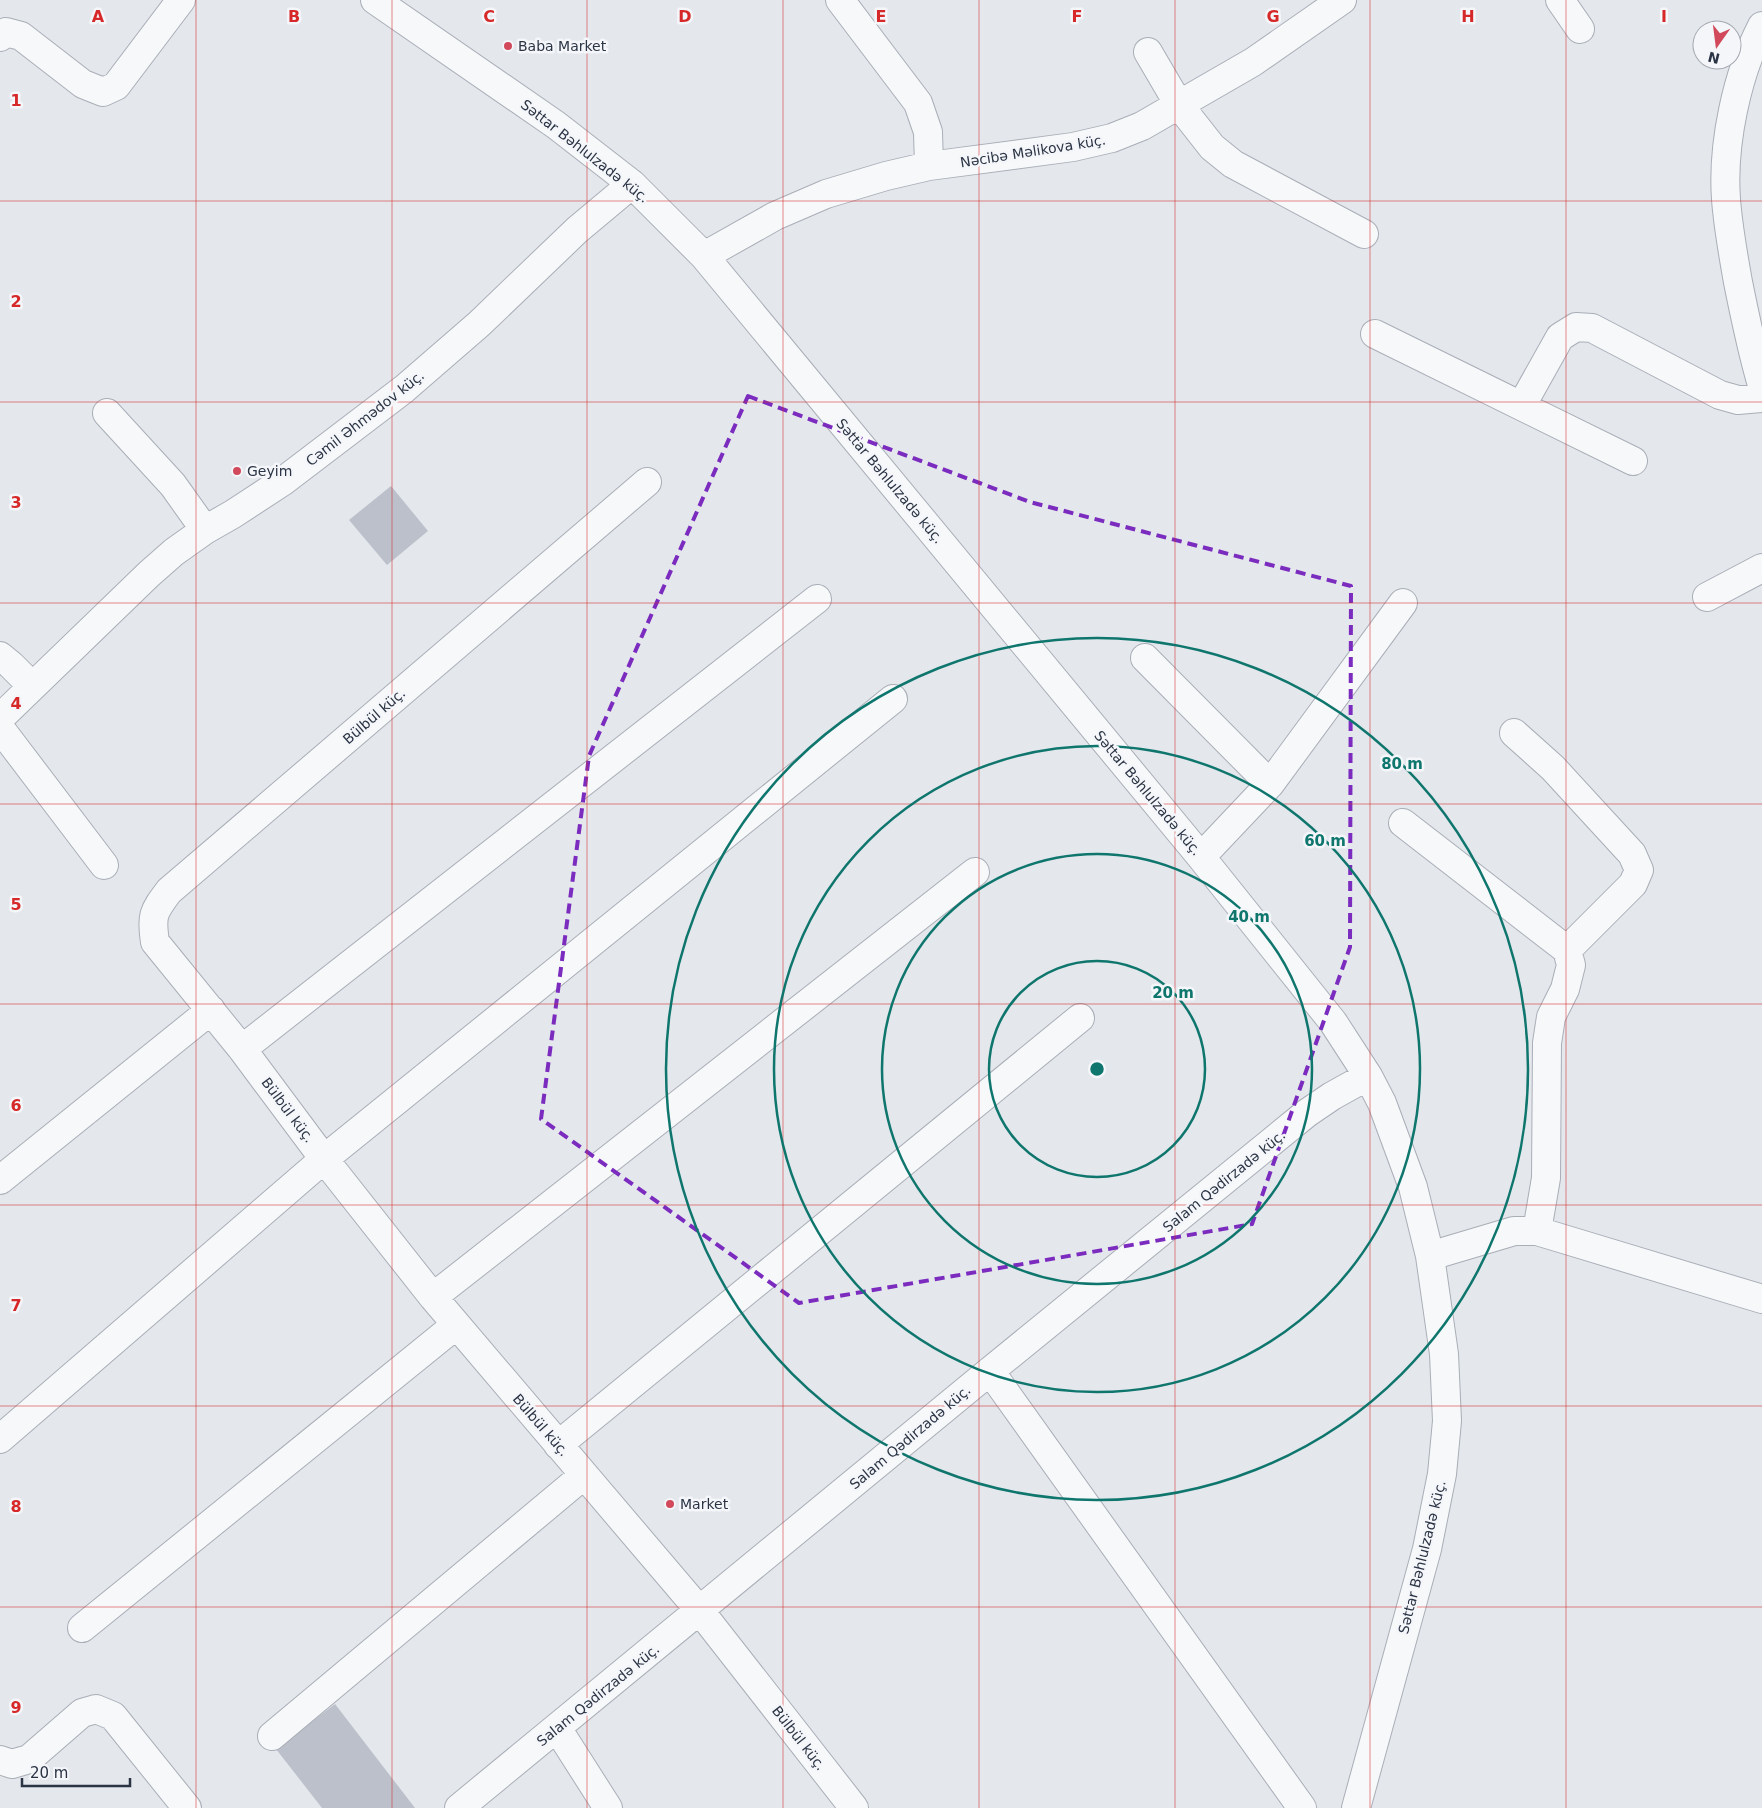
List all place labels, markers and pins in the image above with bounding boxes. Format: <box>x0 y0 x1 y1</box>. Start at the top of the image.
place label: Baba Market <box>518 38 607 54</box>
marker: Baba Market <box>502 40 514 52</box>
place label: Geyim <box>247 463 292 479</box>
marker: Geyim <box>231 465 243 477</box>
centre of rings <box>1088 1060 1106 1078</box>
place label: Market <box>680 1496 729 1512</box>
marker: Market <box>664 1498 676 1510</box>

